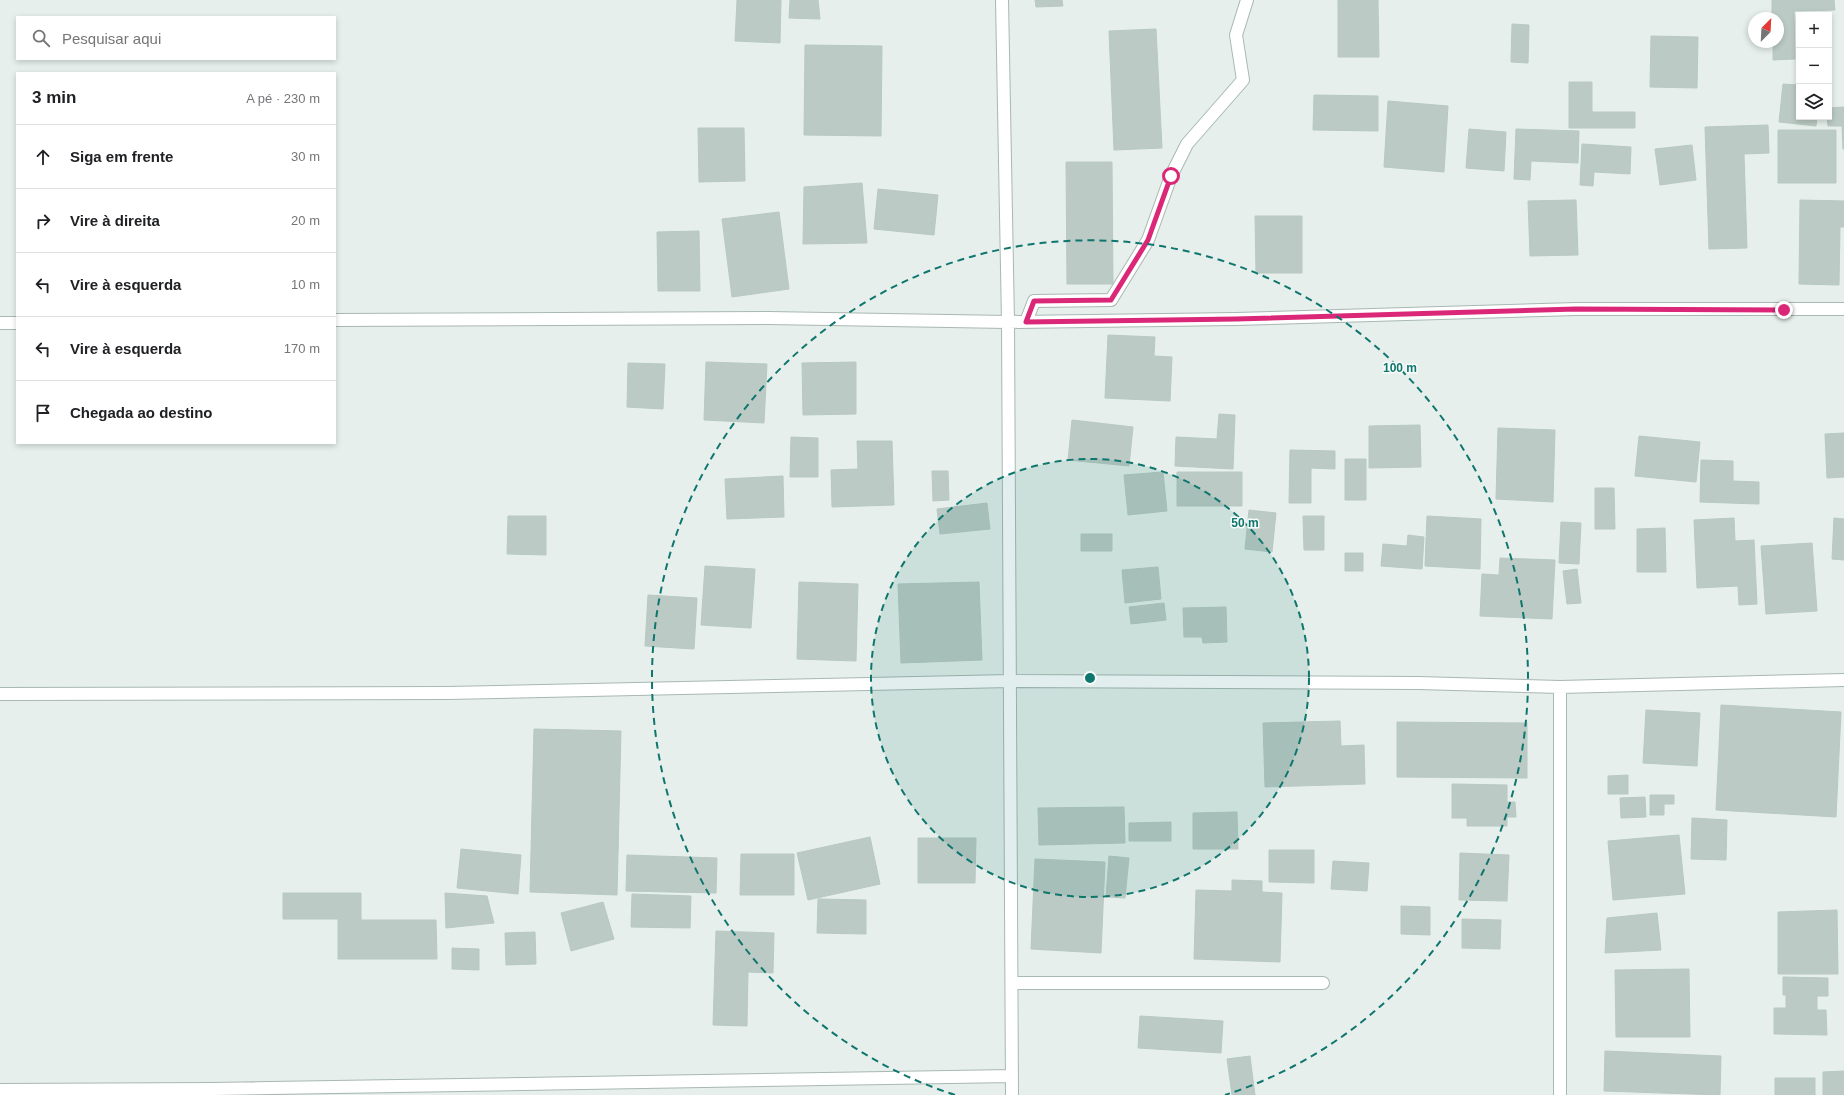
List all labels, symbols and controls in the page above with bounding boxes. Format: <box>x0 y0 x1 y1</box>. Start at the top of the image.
north arrow <box>1748 12 1784 48</box>
map controls <box>1796 12 1832 120</box>
button: + <box>1796 12 1832 48</box>
search box <box>16 16 336 60</box>
icon: search <box>30 27 52 49</box>
text: Pesquisar aqui <box>62 30 161 47</box>
button: − <box>1796 48 1832 84</box>
button: layers <box>1796 84 1832 120</box>
text: 3 min <box>32 88 76 107</box>
text: A pé · 230 m <box>246 91 320 106</box>
icon: ahead <box>32 146 54 168</box>
text: Siga em frente <box>70 148 173 165</box>
text: 30 m <box>291 149 320 164</box>
route start <box>1162 167 1180 185</box>
icon: right <box>32 210 54 232</box>
text: Vire à direita <box>70 212 160 229</box>
text: 20 m <box>291 213 320 228</box>
icon: left <box>32 274 54 296</box>
text: Vire à esquerda <box>70 276 181 293</box>
text: 10 m <box>291 277 320 292</box>
route end <box>1775 301 1793 319</box>
icon: left <box>32 338 54 360</box>
text: Vire à esquerda <box>70 340 181 357</box>
text: 170 m <box>284 341 320 356</box>
text: 100 m <box>1383 361 1417 375</box>
icon: arrive <box>32 402 54 424</box>
text: Chegada ao destino <box>70 404 213 421</box>
text: 50 m <box>1231 516 1259 530</box>
centre of rings <box>1083 671 1097 685</box>

